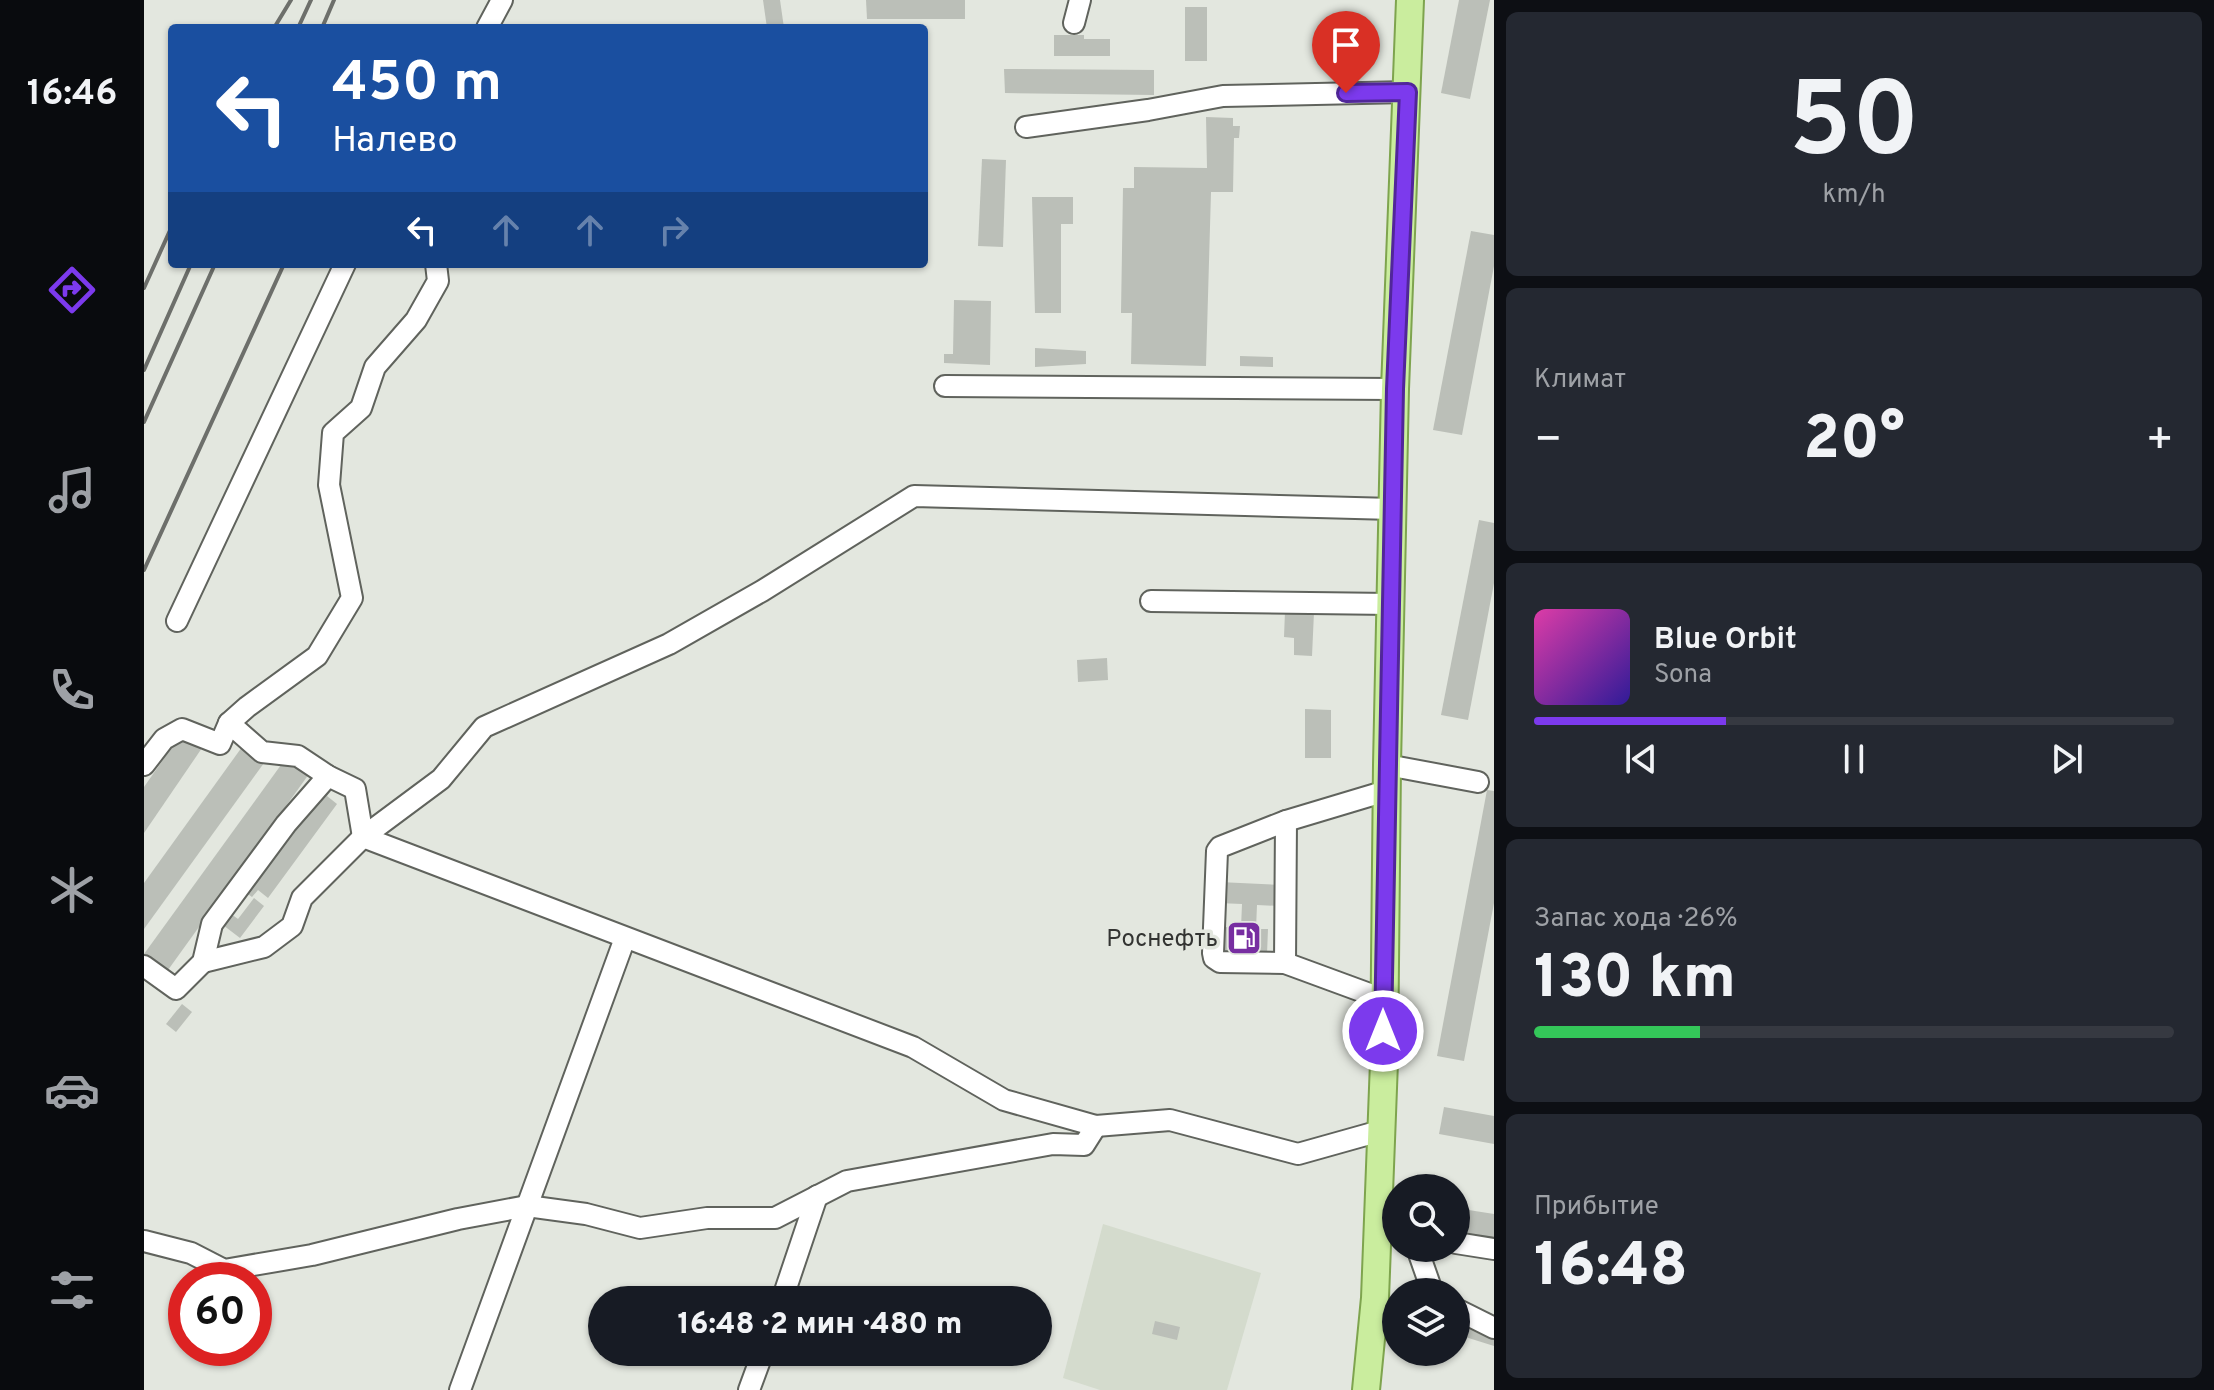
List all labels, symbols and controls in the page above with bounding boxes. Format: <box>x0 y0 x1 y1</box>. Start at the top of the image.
pin <box>1312 11 1380 93</box>
icon: arrive <box>1324 23 1368 67</box>
text: 450 m <box>332 50 502 120</box>
icon: left <box>200 56 304 160</box>
text: 50 <box>1788 61 1920 193</box>
text: 16:46 <box>27 72 117 118</box>
text: Налево <box>332 119 458 165</box>
text: km/h <box>1822 179 1886 212</box>
icon: left <box>400 208 444 252</box>
icon: ahead <box>484 208 528 252</box>
icon: ahead <box>568 208 612 252</box>
icon: right <box>652 208 696 252</box>
icon: directions <box>44 262 100 318</box>
text: Климат <box>1534 364 1626 397</box>
text: 20° <box>1803 404 1905 480</box>
text: − <box>1534 414 1562 470</box>
text: + <box>2146 414 2174 470</box>
icon: music <box>44 462 100 518</box>
text: Blue Orbit <box>1654 622 1797 659</box>
text: Sona <box>1654 659 1712 692</box>
icon: phone <box>44 662 100 718</box>
icon: previous <box>1619 737 1663 781</box>
icon: pause <box>1832 737 1876 781</box>
icon: next <box>2045 737 2089 781</box>
icon: climate <box>44 862 100 918</box>
text: Запас хода · 26% <box>1534 903 1738 936</box>
fuel station icon: Роснефть <box>1225 919 1263 957</box>
place label: Роснефть <box>1106 925 1218 955</box>
text: 130 km <box>1534 943 1736 1019</box>
position arrow <box>1341 989 1425 1073</box>
icon: car <box>44 1062 100 1118</box>
map controls <box>1382 1174 1470 1366</box>
button: search <box>1382 1174 1470 1262</box>
text: Прибытие <box>1534 1191 1659 1224</box>
text: 16:48 <box>1534 1231 1688 1307</box>
icon: filters <box>44 1262 100 1318</box>
speed limit sign: 60 <box>168 1262 272 1366</box>
button: layers <box>1382 1278 1470 1366</box>
text: 16:48 · 2 мин · 480 m <box>678 1307 962 1344</box>

